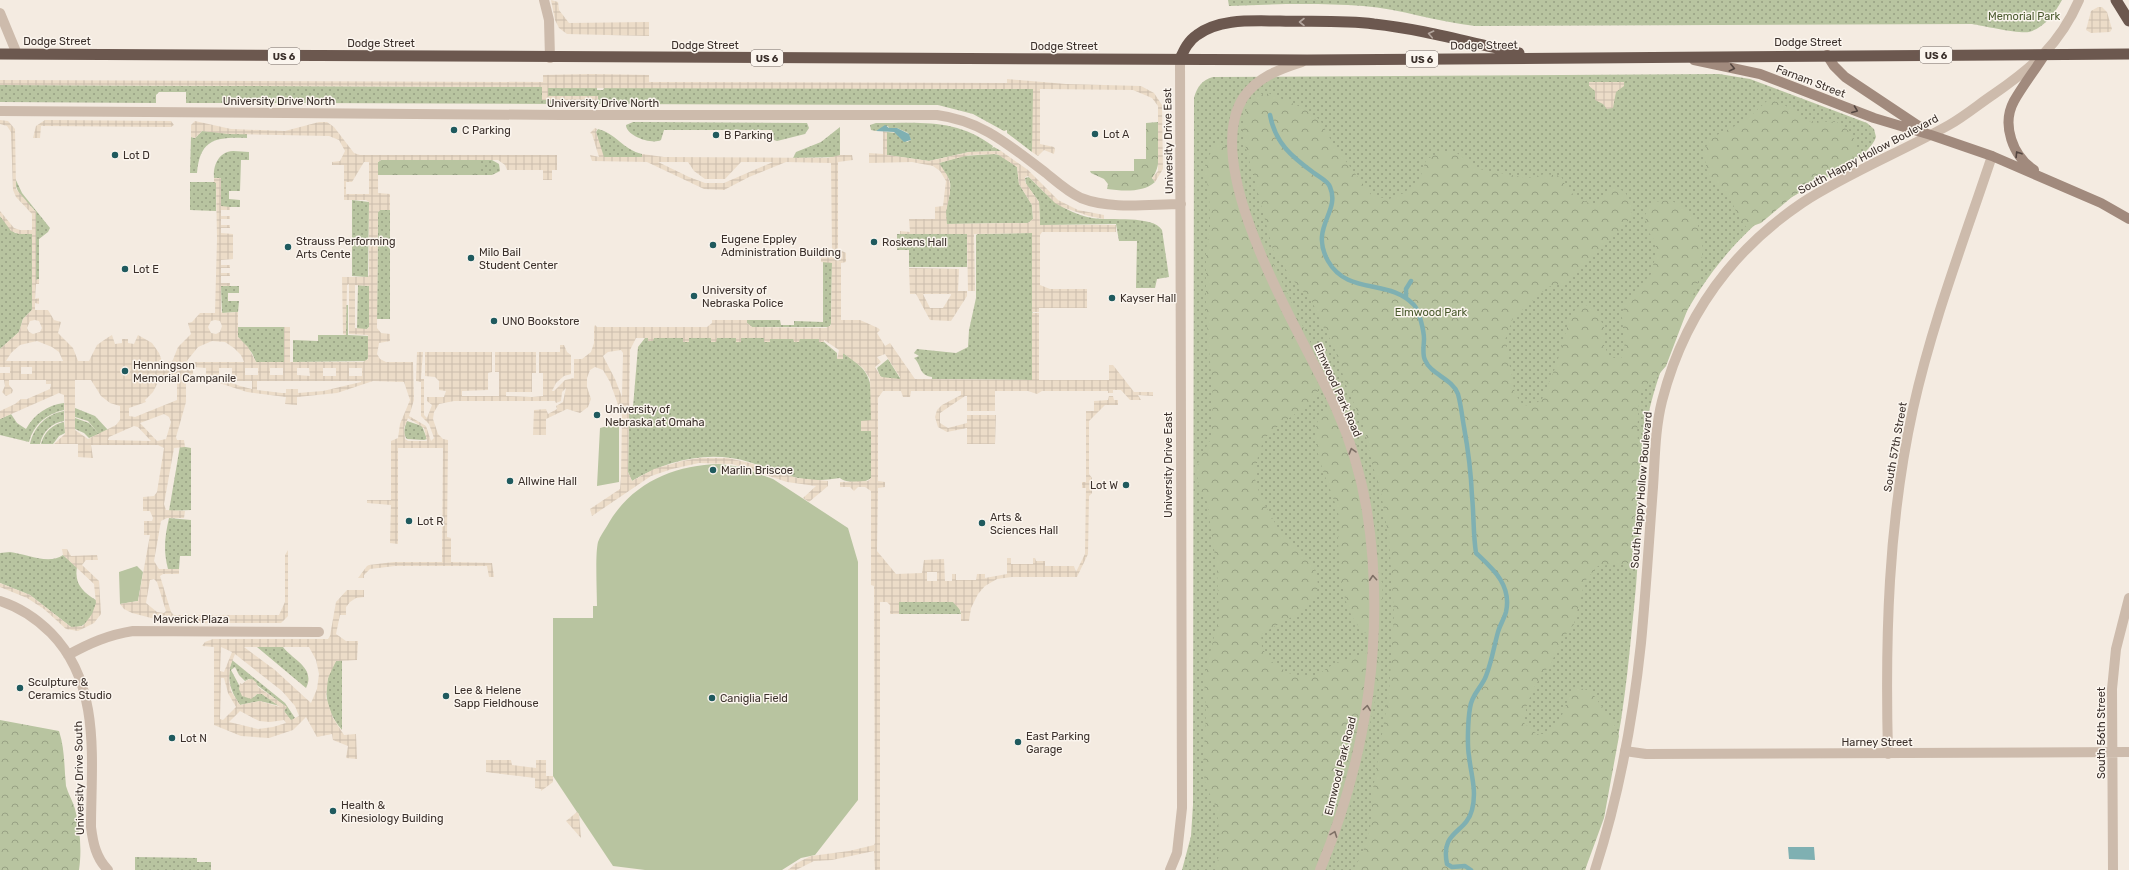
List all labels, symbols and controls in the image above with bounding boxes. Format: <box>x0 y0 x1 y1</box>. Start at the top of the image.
park label: Memorial Park <box>1988 10 2060 23</box>
one-way arrow <box>1299 18 1305 26</box>
one-way arrow <box>1427 30 1434 38</box>
street label: Dodge Street <box>23 35 92 48</box>
street label: Dodge Street <box>1774 36 1843 49</box>
street label: Dodge Street <box>347 37 416 50</box>
street label: Dodge Street <box>1450 38 1519 53</box>
street label: Dodge Street <box>671 39 740 52</box>
street label: Dodge Street <box>1030 40 1099 53</box>
road number: US 6 <box>1920 47 1952 63</box>
road number: US 6 <box>268 48 300 64</box>
road number: US 6 <box>751 50 783 66</box>
road number: US 6 <box>1406 51 1438 67</box>
street label: Farnam Street <box>1774 62 1848 101</box>
one-way arrow <box>1729 64 1735 72</box>
street label: University Drive East <box>1161 87 1176 194</box>
street label: University Drive North <box>223 95 335 108</box>
street label: University Drive North <box>547 97 659 110</box>
one-way arrow <box>1851 106 1858 114</box>
street label: South Happy Hollow Boulevard <box>1796 112 1941 197</box>
place label: C Parking <box>462 124 511 137</box>
marker: C Parking <box>449 125 459 135</box>
place label: Lot A <box>1103 128 1130 141</box>
place label: B Parking <box>724 129 773 142</box>
marker: Lot A <box>1090 129 1100 139</box>
marker: B Parking <box>711 130 721 140</box>
place label: Lot D <box>123 149 150 162</box>
marker: Lot D <box>110 150 120 160</box>
one-way arrow <box>2016 151 2023 158</box>
place label: Eugene Eppley Administration Building <box>721 233 841 259</box>
place label: Strauss Performing Arts Cente <box>296 235 395 261</box>
place label: Roskens Hall <box>882 236 947 249</box>
marker: Roskens Hall <box>869 237 879 247</box>
marker: Eugene Eppley Administration Building <box>708 240 718 250</box>
marker: Strauss Performing Arts Cente <box>283 242 293 252</box>
place label: Milo Bail Student Center <box>479 246 559 272</box>
marker: Milo Bail Student Center <box>466 253 476 263</box>
place label: Lot E <box>133 263 159 276</box>
marker: Lot E <box>120 264 130 274</box>
place label: University of Nebraska Police <box>702 284 783 310</box>
marker: University of Nebraska Police <box>689 291 699 301</box>
place label: Kayser Hall <box>1120 292 1176 305</box>
marker: Kayser Hall <box>1107 293 1117 303</box>
park label: Elmwood Park <box>1395 306 1468 319</box>
place label: UNO Bookstore <box>502 315 580 328</box>
marker: UNO Bookstore <box>489 316 499 326</box>
street label: Elmwood Park Road <box>1311 341 1364 439</box>
place label: Henningson Memorial Campanile <box>133 359 236 385</box>
marker: Henningson Memorial Campanile <box>120 366 130 376</box>
street label: South 57th Street <box>1881 400 1910 493</box>
place label: University of Nebraska at Omaha <box>605 403 705 429</box>
marker: University of Nebraska at Omaha <box>592 410 602 420</box>
street label: University Drive East <box>1162 411 1175 518</box>
street label: South Happy Hollow Boulevard <box>1628 411 1655 569</box>
one-way arrow <box>1348 447 1357 454</box>
place label: Marlin Briscoe <box>721 464 793 477</box>
marker: Marlin Briscoe <box>708 465 718 475</box>
place label: Allwine Hall <box>518 475 577 488</box>
marker: Allwine Hall <box>505 476 515 486</box>
place label: Lot W <box>1090 479 1118 492</box>
marker: Lot W <box>1121 480 1131 490</box>
place label: Arts & Sciences Hall <box>990 511 1058 537</box>
place label: Lot R <box>417 515 444 528</box>
marker: Lot R <box>404 516 414 526</box>
marker: Arts & Sciences Hall <box>977 518 987 528</box>
one-way arrow <box>1369 575 1377 581</box>
street label: Maverick Plaza <box>153 613 229 626</box>
place label: Sculpture & Ceramics Studio <box>28 676 112 702</box>
marker: Sculpture & Ceramics Studio <box>15 683 25 693</box>
place label: Lee & Helene Sapp Fieldhouse <box>454 684 539 710</box>
street label: South 56th Street <box>2095 686 2108 779</box>
marker: Lee & Helene Sapp Fieldhouse <box>441 691 451 701</box>
place label: Caniglia Field <box>720 692 788 705</box>
marker: Caniglia Field <box>707 693 717 703</box>
one-way arrow <box>1362 705 1371 711</box>
street label: Elmwood Park Road <box>1322 715 1359 817</box>
street label: University Drive South <box>72 721 87 835</box>
place label: East Parking Garage <box>1026 730 1090 756</box>
place label: Lot N <box>180 732 207 745</box>
marker: Lot N <box>167 733 177 743</box>
street label: Harney Street <box>1842 736 1913 749</box>
marker: East Parking Garage <box>1013 737 1023 747</box>
place label: Health & Kinesiology Building <box>341 799 443 825</box>
marker: Health & Kinesiology Building <box>328 806 338 816</box>
one-way arrow <box>1330 830 1338 837</box>

